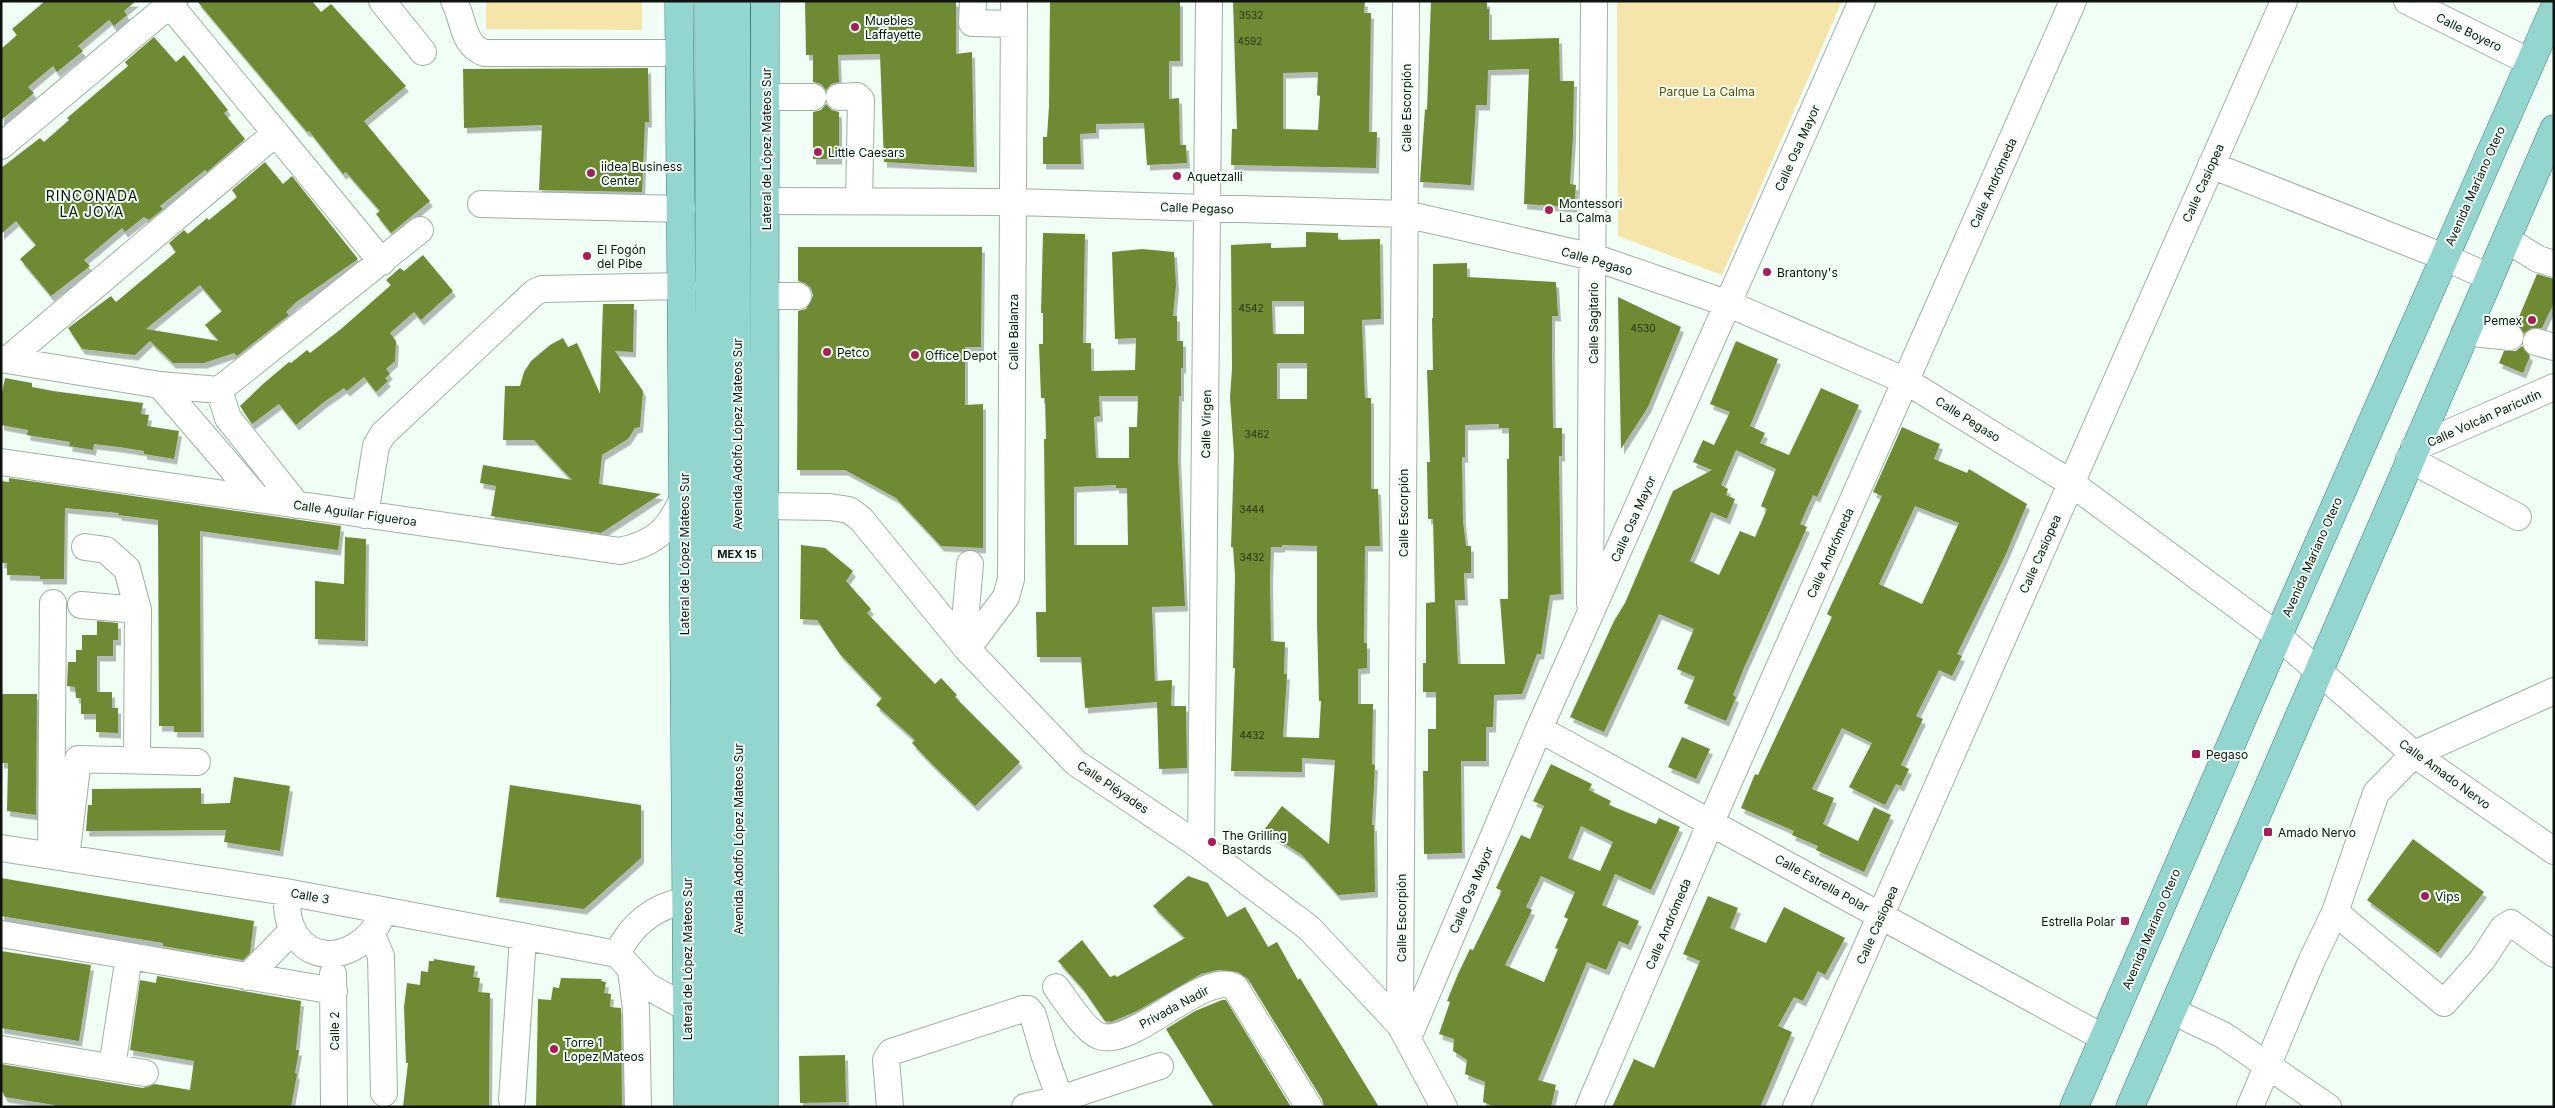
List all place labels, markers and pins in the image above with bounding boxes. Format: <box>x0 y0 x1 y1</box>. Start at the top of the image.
place label: Muebles Laffayette <box>865 13 921 42</box>
marker: Muebles Laffayette <box>849 21 861 33</box>
place label: Little Caesars <box>828 145 905 160</box>
marker: Little Caesars <box>812 146 824 158</box>
place label: iidea Business Center <box>601 159 682 188</box>
marker: iidea Business Center <box>585 167 597 179</box>
place label: Aquetzalli <box>1187 169 1243 184</box>
marker: Aquetzalli <box>1171 170 1183 182</box>
place label: Montessori La Calma <box>1559 196 1622 225</box>
marker: Montessori La Calma <box>1543 204 1555 216</box>
place label: El Fogón del Pibe <box>597 242 646 271</box>
marker: El Fogón del Pibe <box>581 250 593 262</box>
place label: Brantony's <box>1777 265 1838 280</box>
marker: Brantony's <box>1761 266 1773 278</box>
place label: Pemex <box>2484 313 2522 328</box>
marker: Pemex <box>2526 314 2538 326</box>
place label: Petco <box>837 345 869 360</box>
marker: Petco <box>821 346 833 358</box>
place label: Office Depot <box>925 348 997 363</box>
marker: Office Depot <box>909 349 921 361</box>
place label: Pegaso <box>2206 747 2248 762</box>
marker: Pegaso <box>2190 748 2202 760</box>
place label: Amado Nervo <box>2278 825 2356 840</box>
marker: Amado Nervo <box>2262 826 2274 838</box>
place label: The Grilling Bastards <box>1222 828 1287 857</box>
marker: The Grilling Bastards <box>1206 836 1218 848</box>
place label: Vips <box>2435 889 2460 904</box>
marker: Vips <box>2419 890 2431 902</box>
place label: Estrella Polar <box>2041 914 2115 929</box>
marker: Estrella Polar <box>2119 915 2131 927</box>
place label: Torre 1 Lopez Mateos <box>564 1035 644 1064</box>
marker: Torre 1 Lopez Mateos <box>548 1043 560 1055</box>

